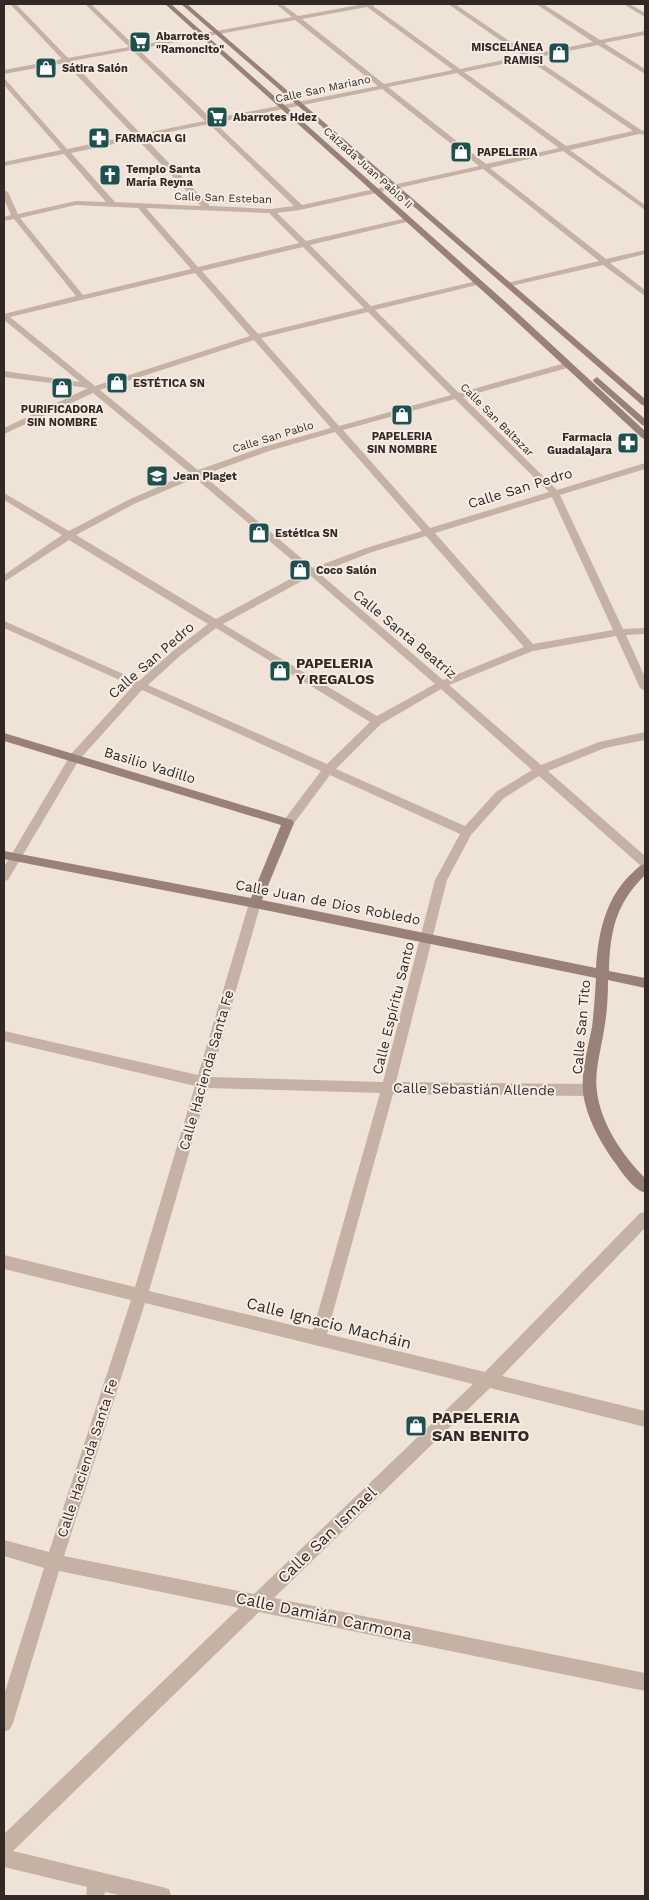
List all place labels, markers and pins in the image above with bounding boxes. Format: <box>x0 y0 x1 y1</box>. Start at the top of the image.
supermarket icon: Abarrotes "Ramoncito" <box>128 30 152 54</box>
place label: Abarrotes "Ramoncito" <box>156 30 224 56</box>
place label: MISCELÁNEA RAMISI <box>471 41 544 67</box>
shop icon: MISCELÁNEA RAMISI <box>547 41 571 65</box>
shop icon: Sátira Salón <box>34 56 58 80</box>
place label: Sátira Salón <box>62 62 128 75</box>
supermarket icon: Abarrotes Hdez <box>205 105 229 129</box>
place label: Abarrotes Hdez <box>233 111 317 124</box>
pharmacy icon: FARMACIA GI <box>87 126 111 150</box>
place label: FARMACIA GI <box>115 132 186 145</box>
shop icon: PAPELERIA <box>449 140 473 164</box>
place label: PAPELERIA <box>477 146 538 159</box>
church icon: Templo Santa María Reyna <box>98 163 122 187</box>
place label: Templo Santa María Reyna <box>126 163 201 189</box>
shop icon: ESTÉTICA SN <box>105 371 129 395</box>
shop icon: PURIFICADORA SIN NOMBRE <box>50 376 74 400</box>
place label: ESTÉTICA SN <box>133 377 205 390</box>
place label: PURIFICADORA SIN NOMBRE <box>21 403 104 429</box>
shop icon: PAPELERIA SIN NOMBRE <box>390 403 414 427</box>
place label: PAPELERIA SIN NOMBRE <box>367 430 437 456</box>
place label: Farmacia Guadalajara <box>547 431 613 457</box>
pharmacy icon: Farmacia Guadalajara <box>616 431 640 455</box>
school or university icon: Jean Piaget <box>145 464 169 488</box>
place label: Jean Piaget <box>173 470 237 483</box>
shop icon: Estética SN <box>247 521 271 545</box>
place label: Estética SN <box>275 527 338 540</box>
shop icon: Coco Salón <box>288 558 312 582</box>
place label: Coco Salón <box>316 564 377 577</box>
place label: PAPELERIA Y REGALOS <box>296 655 374 687</box>
shop icon: PAPELERIA Y REGALOS <box>268 659 292 683</box>
place label: PAPELERIA SAN BENITO <box>432 1408 530 1445</box>
shop icon: PAPELERIA SAN BENITO <box>404 1414 428 1438</box>

